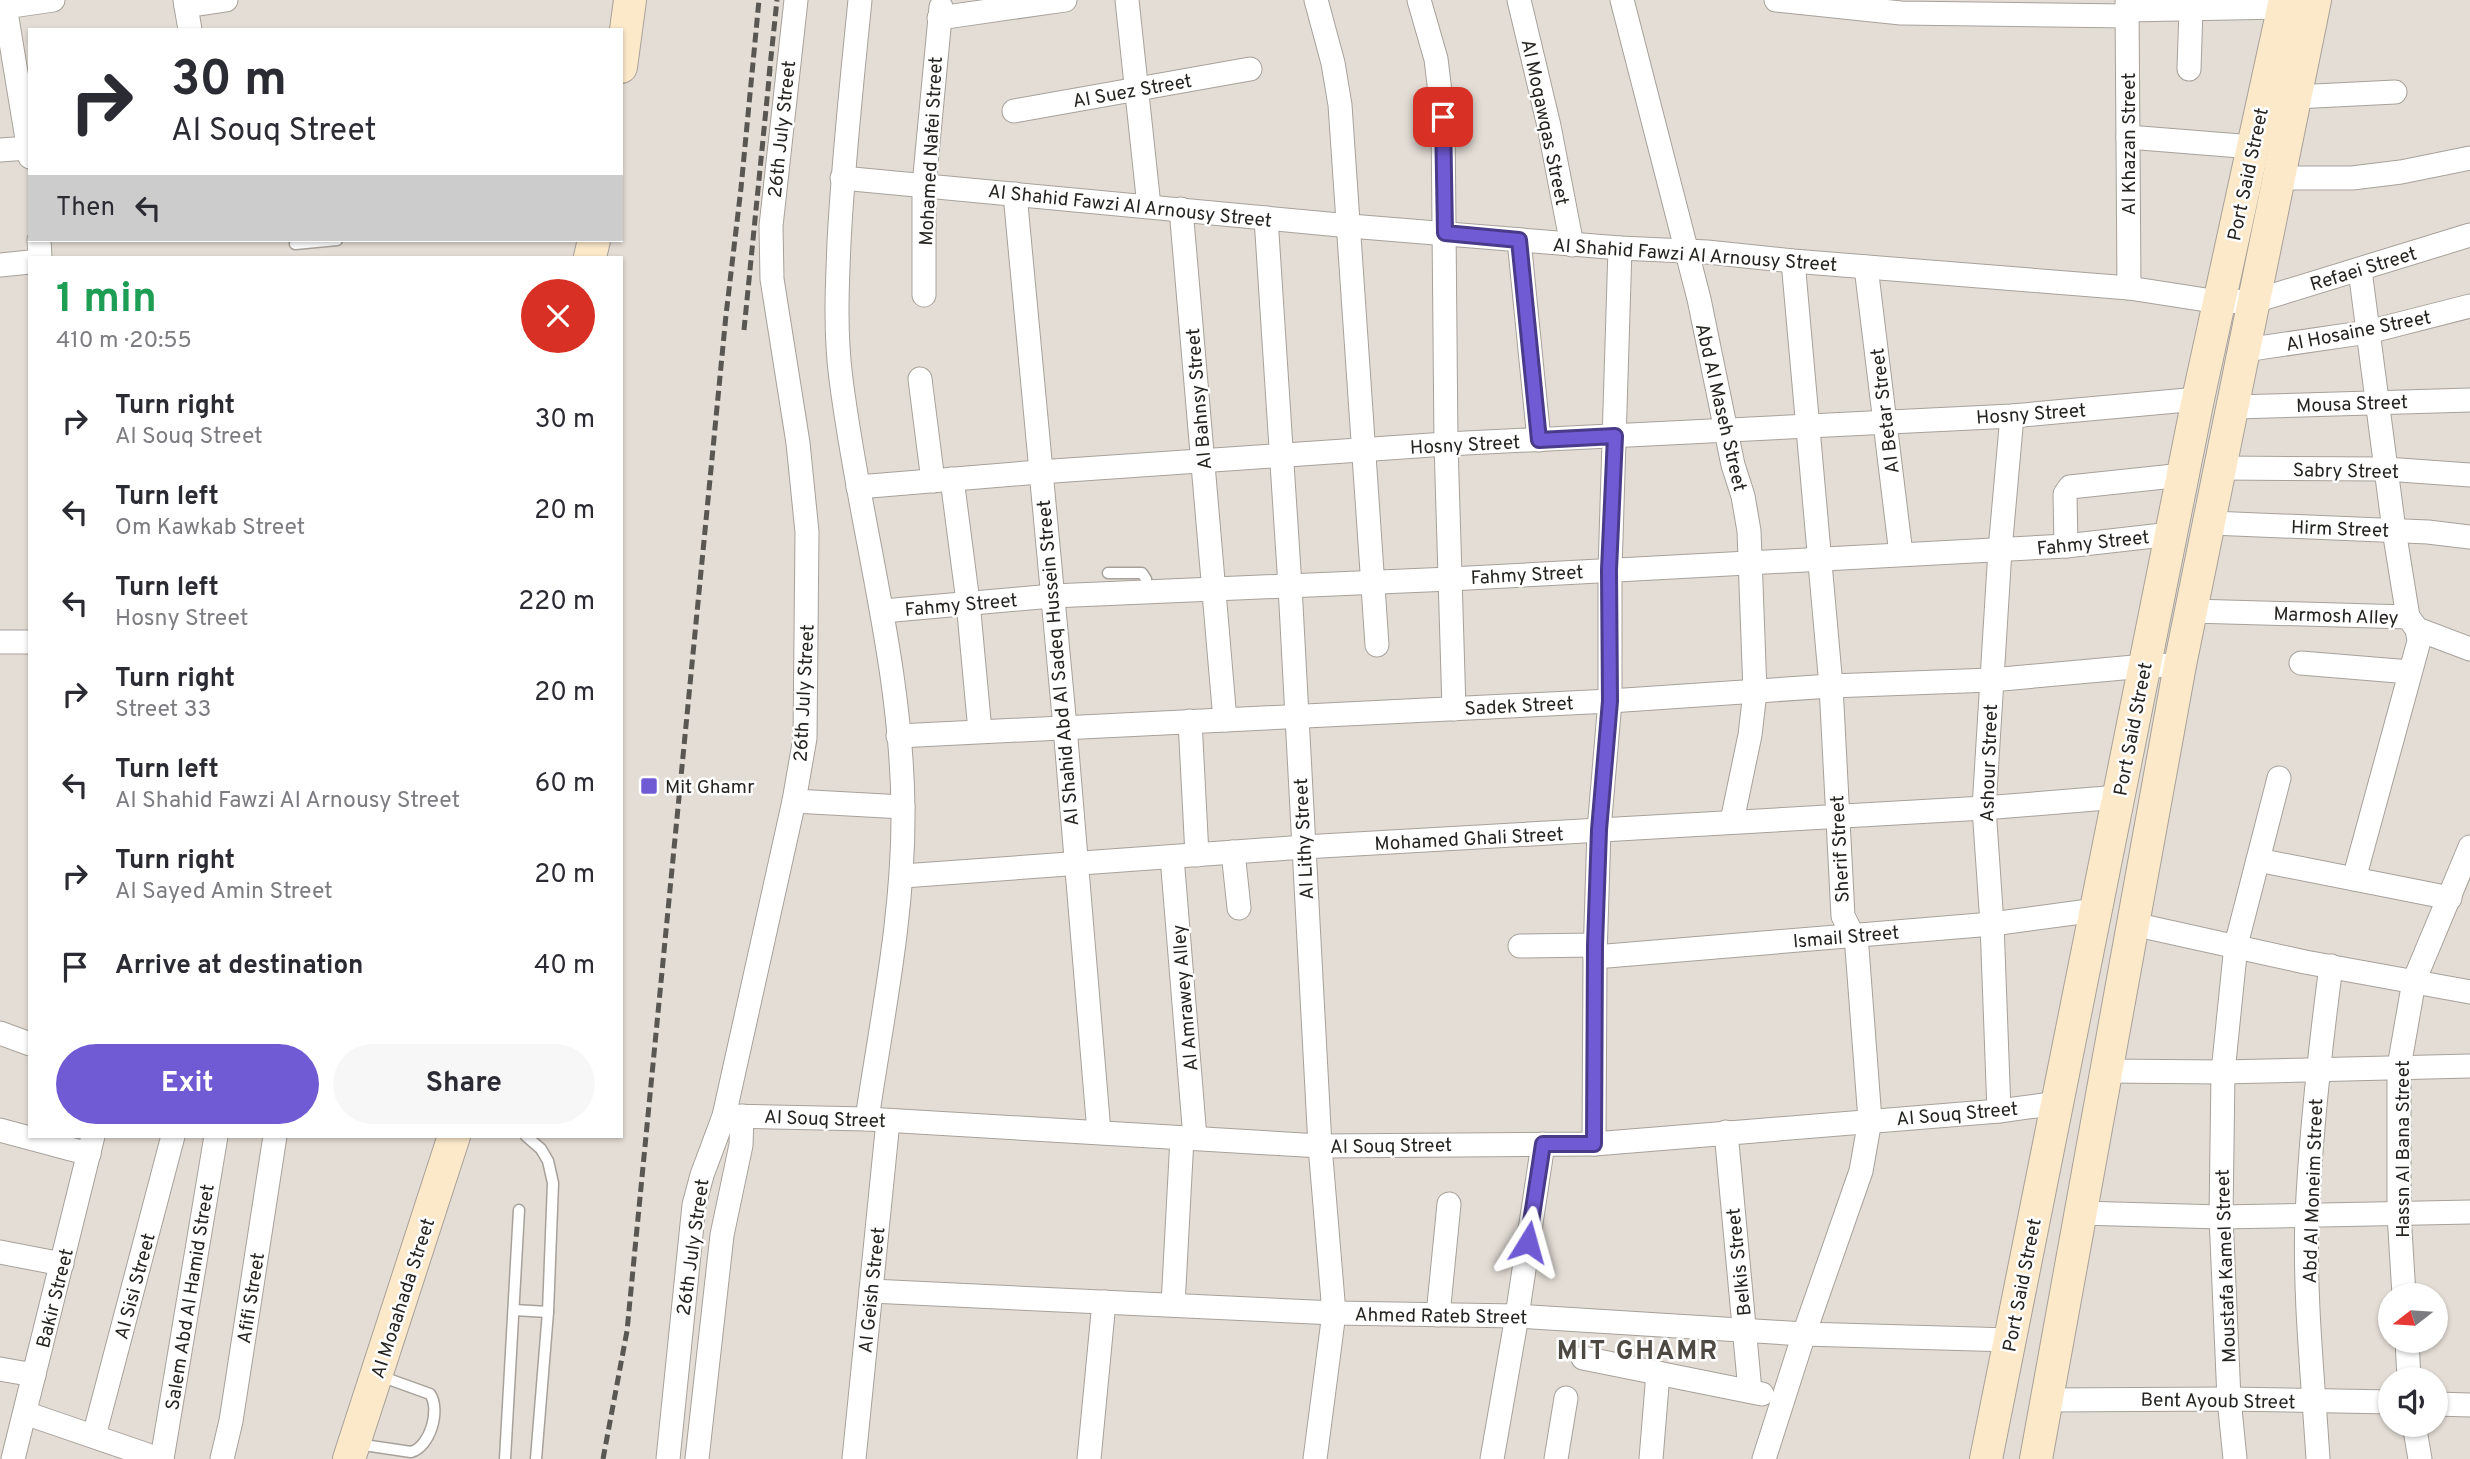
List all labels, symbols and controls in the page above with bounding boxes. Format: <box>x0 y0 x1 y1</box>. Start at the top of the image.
street label: Al Moqawqas Street <box>1515 37 1573 208</box>
text: 30 m <box>171 51 287 113</box>
icon: right <box>56 56 147 147</box>
street label: Mohamed Nafei Street <box>915 56 949 246</box>
street label: 26th July Street <box>764 59 802 199</box>
street label: Al Suez Street <box>1071 70 1194 114</box>
street label: Al Khazan Street <box>2118 73 2142 215</box>
pin <box>1413 87 1473 147</box>
icon: arrive <box>1424 98 1462 136</box>
street label: Port Said Street <box>2223 106 2275 243</box>
text: Al Souq Street <box>171 112 377 152</box>
street label: Al Shahid Fawzi Al Arnousy Street <box>987 180 1273 234</box>
icon: left <box>129 189 167 227</box>
text: Then <box>56 192 115 225</box>
street label: Al Shahid Fawzi Al Arnousy Street <box>1552 234 1838 278</box>
street label: Refaei Street <box>2307 242 2420 298</box>
text: 1 min <box>56 274 157 327</box>
button: close <box>521 279 595 353</box>
street label: Al Hosaine Street <box>2284 306 2433 358</box>
street label: Abd Al Maseh Street <box>1689 321 1751 494</box>
text: 410 m · 20:55 <box>56 327 192 356</box>
street label: Al Bahnsy Street <box>1182 327 1218 471</box>
street label: Al Betar Street <box>1866 347 1906 475</box>
text: Turn right <box>115 390 235 423</box>
street label: Mousa Street <box>2296 391 2409 419</box>
street label: Hosny Street <box>1975 399 2087 431</box>
icon: right <box>56 402 94 440</box>
text: 30 m <box>535 404 595 437</box>
text: Al Souq Street <box>115 423 263 452</box>
street label: Hosny Street <box>1409 431 1521 461</box>
street label: Sabry Street <box>2293 459 2399 485</box>
text: Turn left <box>115 481 219 514</box>
icon: left <box>56 493 94 531</box>
text: 20 m <box>534 495 595 528</box>
street label: Al Shahid Abd Al Sadeq Hussein Street <box>1033 499 1085 827</box>
text: Om Kawkab Street <box>115 514 305 543</box>
street label: Hirm Street <box>2290 516 2389 544</box>
street label: Fahmy Street <box>2036 526 2151 562</box>
street label: Fahmy Street <box>1470 561 1584 591</box>
text: Turn left <box>115 572 219 605</box>
icon: left <box>56 584 94 622</box>
text: 220 m <box>518 586 595 619</box>
street label: Fahmy Street <box>904 589 1018 623</box>
street label: Marmosh Alley <box>2273 603 2399 631</box>
text: Hosny Street <box>115 605 248 634</box>
street label: 26th July Street <box>789 624 821 763</box>
street label: Port Said Street <box>2109 661 2159 798</box>
text: Turn right <box>115 663 235 696</box>
icon: right <box>56 675 94 713</box>
text: 20 m <box>534 677 595 710</box>
street label: Sadek Street <box>1464 692 1574 722</box>
text: Street 33 <box>115 696 211 725</box>
street label: Ashour Street <box>1976 704 2004 823</box>
text: Turn left <box>115 754 219 787</box>
icon: left <box>56 766 94 804</box>
text: 60 m <box>535 768 595 801</box>
marker: Mit Ghamr <box>639 776 659 796</box>
place label: Mit Ghamr <box>665 776 755 800</box>
street label: Al Lithy Street <box>1290 777 1320 900</box>
text: Al Shahid Fawzi Al Arnousy Street <box>115 787 460 816</box>
street label: Sherif Street <box>1826 794 1856 903</box>
street label: Mohamed Ghali Street <box>1374 823 1564 857</box>
text: Turn right <box>115 845 235 878</box>
icon: right <box>56 857 94 895</box>
text: 20 m <box>534 859 595 892</box>
text: Al Sayed Amin Street <box>115 878 333 907</box>
street label: Ismail Street <box>1792 921 1900 955</box>
street label: Al Amrawey Alley <box>1168 923 1204 1072</box>
icon: arrive <box>56 948 94 986</box>
text: Arrive at destination <box>115 950 363 983</box>
text: 40 m <box>534 950 595 983</box>
button: Exit <box>56 1044 319 1124</box>
button: Share <box>333 1044 595 1124</box>
street label: Hassn Al Bana Street <box>2392 1060 2416 1238</box>
street label: Al Souq Street <box>1895 1098 2019 1132</box>
street label: Abd Al Moneim Street <box>2299 1098 2329 1284</box>
street label: Al Souq Street <box>764 1106 886 1134</box>
street label: Al Souq Street <box>1330 1134 1452 1160</box>
street label: Moustafa Kamel Street <box>2212 1169 2242 1363</box>
street label: 26th July Street <box>673 1177 715 1317</box>
street label: Salem Abd Al Hamid Street <box>161 1183 221 1412</box>
position arrow <box>1491 1205 1565 1279</box>
street label: Belkis Street <box>1722 1207 1758 1317</box>
street label: Al Moaahada Street <box>367 1215 441 1382</box>
street label: Port Said Street <box>1998 1217 2048 1354</box>
street label: Al Geish Street <box>854 1226 892 1355</box>
street label: Al Sisi Street <box>110 1231 162 1342</box>
street label: Bakir Street <box>32 1246 80 1351</box>
street label: Afifi Street <box>233 1251 271 1346</box>
north arrow <box>2378 1283 2448 1353</box>
map controls <box>2378 1283 2448 1437</box>
street label: Ahmed Rateb Street <box>1354 1303 1528 1331</box>
district label: MIT GHAMR <box>1557 1336 1719 1369</box>
button: sound <box>2378 1367 2448 1437</box>
street label: Bent Ayoub Street <box>2140 1389 2296 1415</box>

